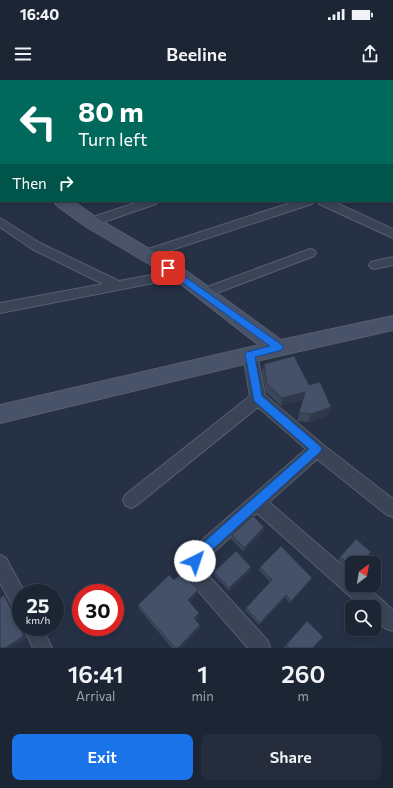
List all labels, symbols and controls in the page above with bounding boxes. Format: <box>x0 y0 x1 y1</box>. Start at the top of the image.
text: 16:40 <box>20 5 59 23</box>
icon: menu <box>12 43 34 65</box>
text: Beeline <box>166 43 227 65</box>
icon: share <box>359 43 381 65</box>
text: 80 m <box>78 94 144 128</box>
icon: left <box>12 96 64 148</box>
text: Turn left <box>78 128 147 150</box>
icon: right <box>55 172 77 194</box>
text: Then <box>12 174 47 192</box>
pin <box>151 251 185 285</box>
icon: arrive <box>157 257 179 279</box>
position arrow <box>174 540 216 582</box>
north arrow <box>345 556 381 592</box>
map controls <box>345 556 381 636</box>
speed limit sign: 30 <box>72 584 124 636</box>
text: 25 <box>26 593 50 617</box>
button: search <box>345 600 381 636</box>
text: km/h <box>26 614 50 626</box>
text: 16:41 <box>68 659 124 688</box>
text: 1 <box>197 659 208 688</box>
text: 260 <box>281 659 325 688</box>
text: Arrival <box>76 688 115 704</box>
text: min <box>191 688 214 704</box>
text: m <box>298 688 309 704</box>
button: Exit <box>12 734 193 780</box>
button: Share <box>201 734 381 780</box>

